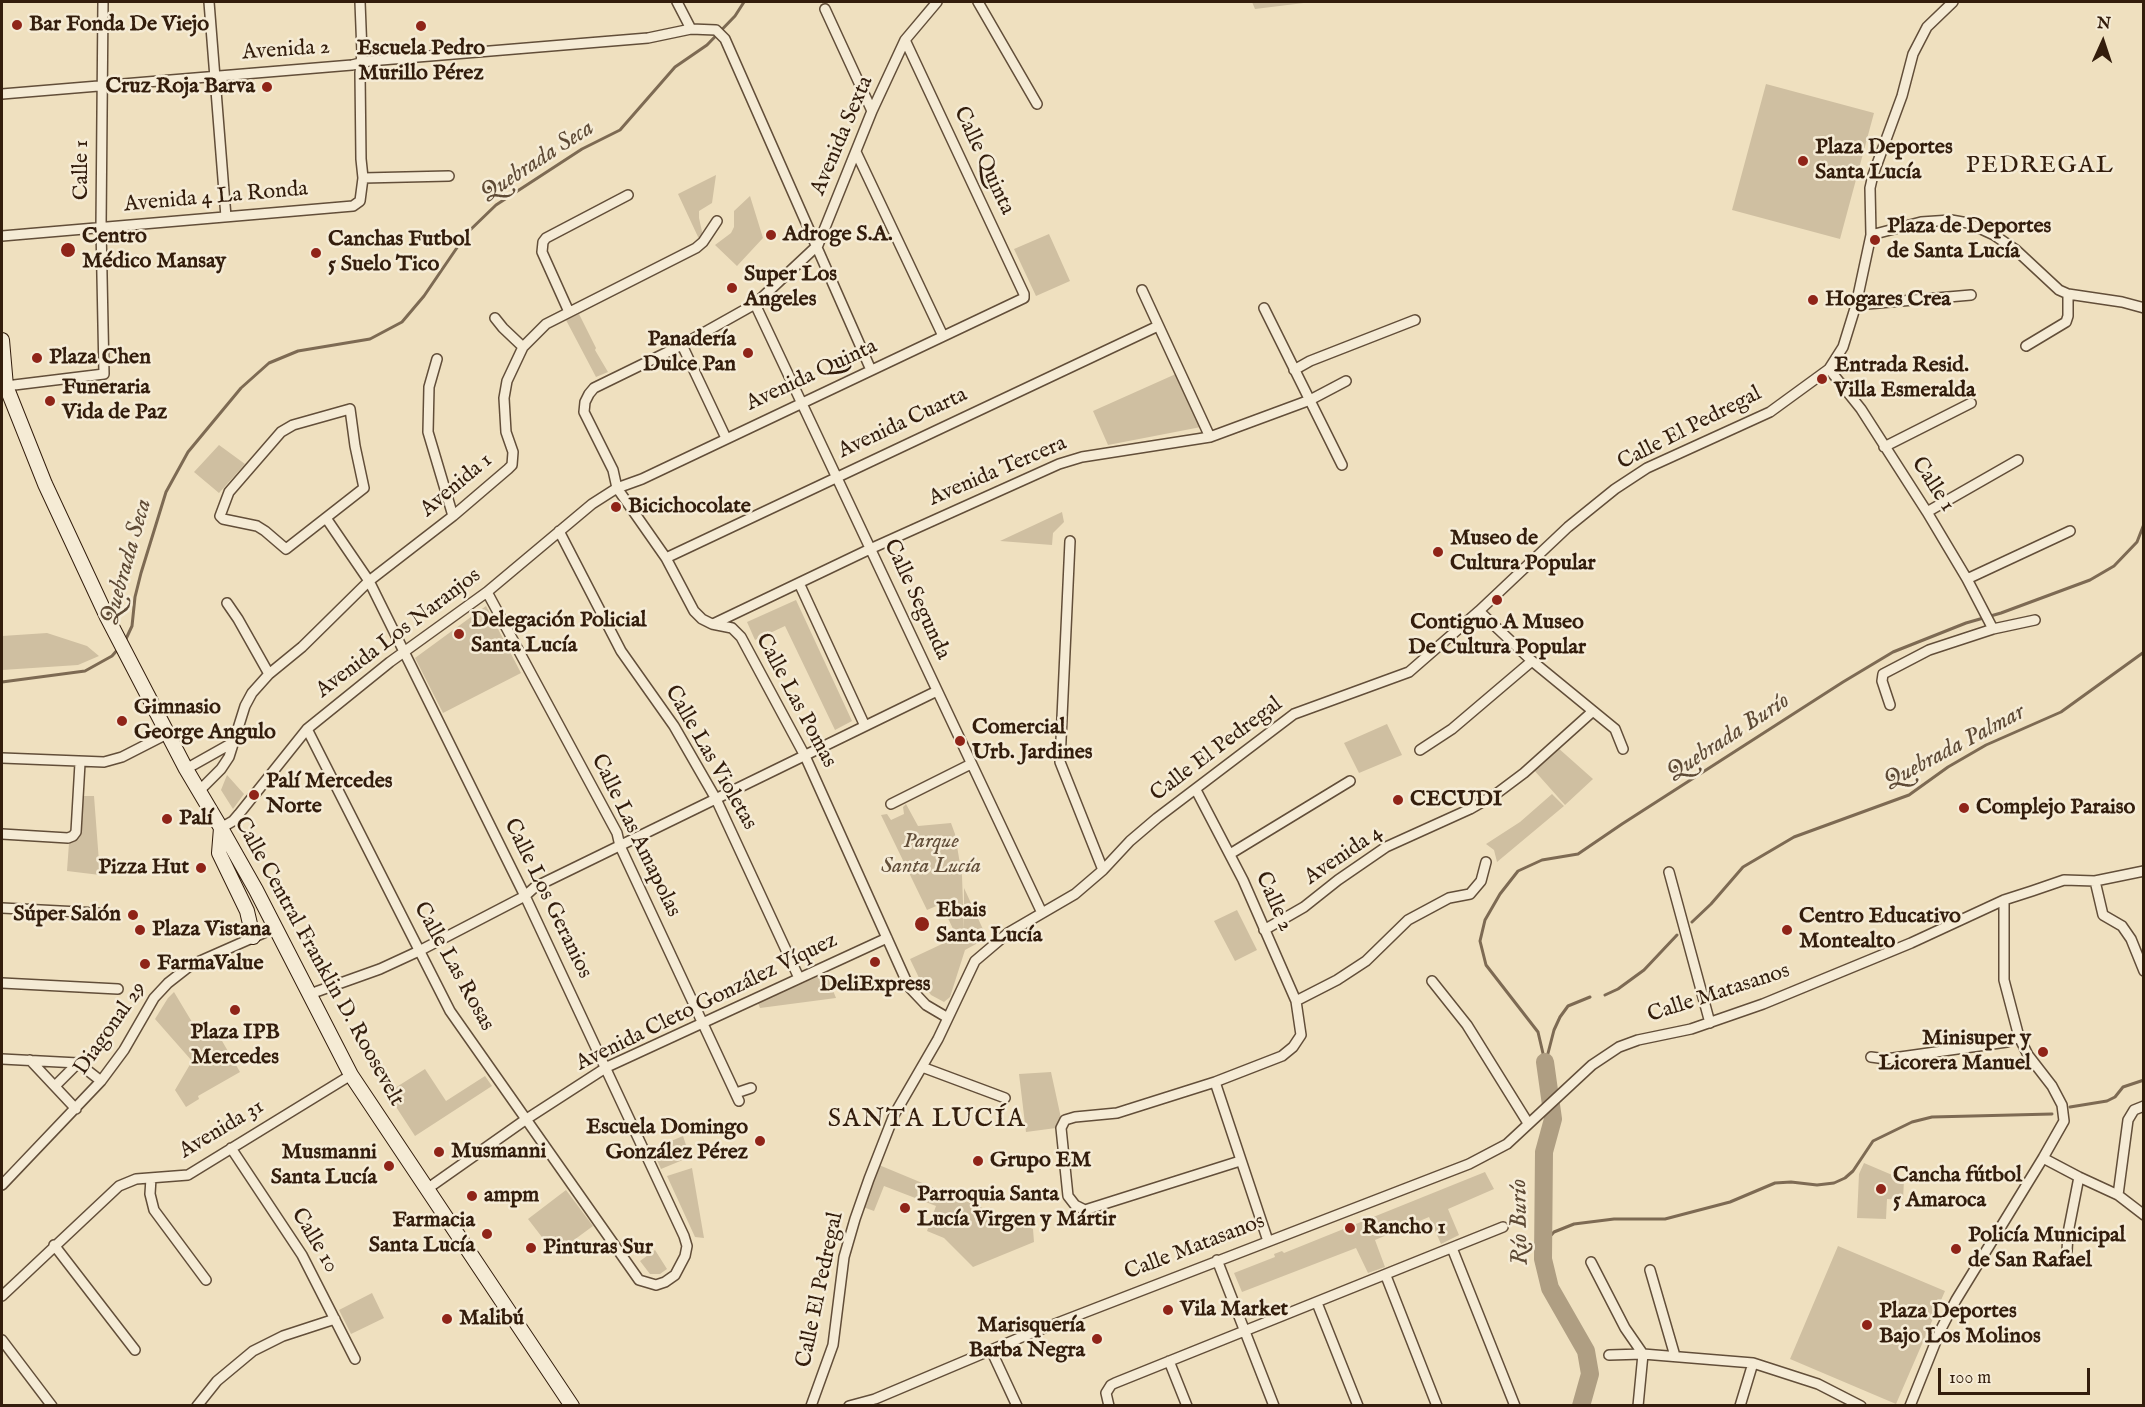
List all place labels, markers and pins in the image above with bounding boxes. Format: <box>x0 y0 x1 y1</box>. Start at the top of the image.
place label: Bar Fonda De Viejo <box>29 12 209 38</box>
marker: Bar Fonda De Viejo <box>10 18 24 32</box>
marker: Escuela Pedro Murillo Pérez <box>414 19 428 33</box>
place label: Escuela Pedro Murillo Pérez <box>357 36 485 88</box>
place label: Cruz Roja Barva <box>106 74 255 100</box>
marker: Cruz Roja Barva <box>260 80 274 94</box>
place label: Plaza Deportes Santa Lucía <box>1815 135 1953 186</box>
marker: Plaza Deportes Santa Lucía <box>1796 154 1810 168</box>
place label: Plaza de Deportes de Santa Lucía <box>1887 214 2051 266</box>
place label: Adroge S.A. <box>783 222 893 248</box>
place label: Centro Médico Mansay <box>82 224 226 276</box>
place label: Canchas Futbol 5 Suelo Tico <box>328 227 471 278</box>
marker: Adroge S.A. <box>764 228 778 242</box>
marker: Plaza de Deportes de Santa Lucía <box>1868 233 1882 247</box>
marker: Centro Médico Mansay <box>59 241 77 259</box>
marker: Canchas Futbol 5 Suelo Tico <box>309 246 323 260</box>
place label: Super Los Angeles <box>744 262 837 314</box>
marker: Super Los Angeles <box>725 281 739 295</box>
place label: Hogares Crea <box>1825 287 1951 313</box>
marker: Hogares Crea <box>1806 293 1820 307</box>
place label: Panadería Dulce Pan <box>643 327 736 378</box>
place label: Plaza Chen <box>49 345 151 371</box>
marker: Panadería Dulce Pan <box>741 346 755 360</box>
marker: Plaza Chen <box>30 351 44 365</box>
place label: Entrada Resid. Villa Esmeralda <box>1834 353 1975 404</box>
marker: Entrada Resid. Villa Esmeralda <box>1815 372 1829 386</box>
place label: Funeraria Vida de Paz <box>62 375 167 427</box>
marker: Funeraria Vida de Paz <box>43 394 57 408</box>
place label: Bicichocolate <box>628 494 751 520</box>
marker: Bicichocolate <box>609 500 623 514</box>
place label: Museo de Cultura Popular <box>1450 526 1595 578</box>
marker: Museo de Cultura Popular <box>1431 545 1445 559</box>
marker: Contiguo A Museo De Cultura Popular <box>1490 593 1504 607</box>
place label: Delegación Policial Santa Lucía <box>471 608 646 660</box>
place label: Contiguo A Museo De Cultura Popular <box>1408 610 1586 662</box>
marker: Delegación Policial Santa Lucía <box>452 627 466 641</box>
place label: Gimnasio George Angulo <box>134 695 276 746</box>
marker: Gimnasio George Angulo <box>115 714 129 728</box>
place label: Comercial Urb. Jardines <box>972 715 1093 766</box>
marker: Comercial Urb. Jardines <box>953 734 967 748</box>
place label: Palí Mercedes Norte <box>266 769 393 820</box>
place label: CECUDI <box>1410 787 1502 813</box>
marker: Palí Mercedes Norte <box>247 788 261 802</box>
marker: CECUDI <box>1391 793 1405 807</box>
place label: Complejo Paraiso <box>1976 795 2135 821</box>
marker: Complejo Paraiso <box>1957 801 1971 815</box>
place label: Palí <box>179 806 213 832</box>
marker: Palí <box>160 812 174 826</box>
place label: Pizza Hut <box>98 855 189 881</box>
marker: Pizza Hut <box>194 861 208 875</box>
place label: Ebais Santa Lucía <box>936 898 1042 950</box>
place label: Súper Salón <box>13 902 121 928</box>
place label: Centro Educativo Montealto <box>1799 904 1961 956</box>
marker: Súper Salón <box>126 908 140 922</box>
marker: Ebais Santa Lucía <box>913 915 931 933</box>
place label: Plaza Vistana <box>152 917 271 943</box>
marker: Plaza Vistana <box>133 923 147 937</box>
marker: Centro Educativo Montealto <box>1780 923 1794 937</box>
place label: FarmaValue <box>157 951 264 977</box>
marker: DeliExpress <box>868 955 882 969</box>
marker: FarmaValue <box>138 957 152 971</box>
place label: DeliExpress <box>819 972 931 998</box>
marker: Plaza IPB Mercedes <box>228 1003 242 1017</box>
place label: Plaza IPB Mercedes <box>190 1020 280 1072</box>
place label: Minisuper y Licorera Manuel <box>1878 1026 2031 1078</box>
marker: Minisuper y Licorera Manuel <box>2036 1045 2050 1059</box>
place label: Escuela Domingo González Pérez <box>586 1115 748 1166</box>
marker: Escuela Domingo González Pérez <box>753 1134 767 1148</box>
place label: Musmanni <box>451 1139 546 1165</box>
place label: Musmanni Santa Lucía <box>271 1140 377 1192</box>
marker: Musmanni <box>432 1145 446 1159</box>
place label: Grupo EM <box>990 1148 1091 1174</box>
marker: Grupo EM <box>971 1154 985 1168</box>
marker: Musmanni Santa Lucía <box>382 1159 396 1173</box>
place label: Cancha fútbol 5 Amaroca <box>1893 1163 2022 1214</box>
place label: Parroquia Santa Lucía Virgen y Mártir <box>917 1182 1116 1234</box>
marker: Cancha fútbol 5 Amaroca <box>1874 1182 1888 1196</box>
place label: ampm <box>484 1183 539 1209</box>
marker: ampm <box>465 1189 479 1203</box>
marker: Parroquia Santa Lucía Virgen y Mártir <box>898 1201 912 1215</box>
place label: Farmacia Santa Lucía <box>369 1208 475 1260</box>
place label: Rancho 1 <box>1362 1215 1446 1241</box>
marker: Rancho 1 <box>1343 1221 1357 1235</box>
place label: Policía Municipal de San Rafael <box>1968 1223 2126 1274</box>
marker: Farmacia Santa Lucía <box>480 1227 494 1241</box>
place label: Pinturas Sur <box>543 1235 653 1261</box>
marker: Pinturas Sur <box>524 1241 538 1255</box>
marker: Policía Municipal de San Rafael <box>1949 1242 1963 1256</box>
place label: Vila Market <box>1180 1297 1288 1323</box>
place label: Plaza Deportes Bajo Los Molinos <box>1879 1299 2041 1350</box>
marker: Vila Market <box>1161 1303 1175 1317</box>
place label: Malibú <box>459 1306 524 1332</box>
marker: Malibú <box>440 1312 454 1326</box>
place label: Marisquería Barba Negra <box>969 1313 1085 1364</box>
marker: Plaza Deportes Bajo Los Molinos <box>1860 1318 1874 1332</box>
marker: Marisquería Barba Negra <box>1090 1332 1104 1346</box>

